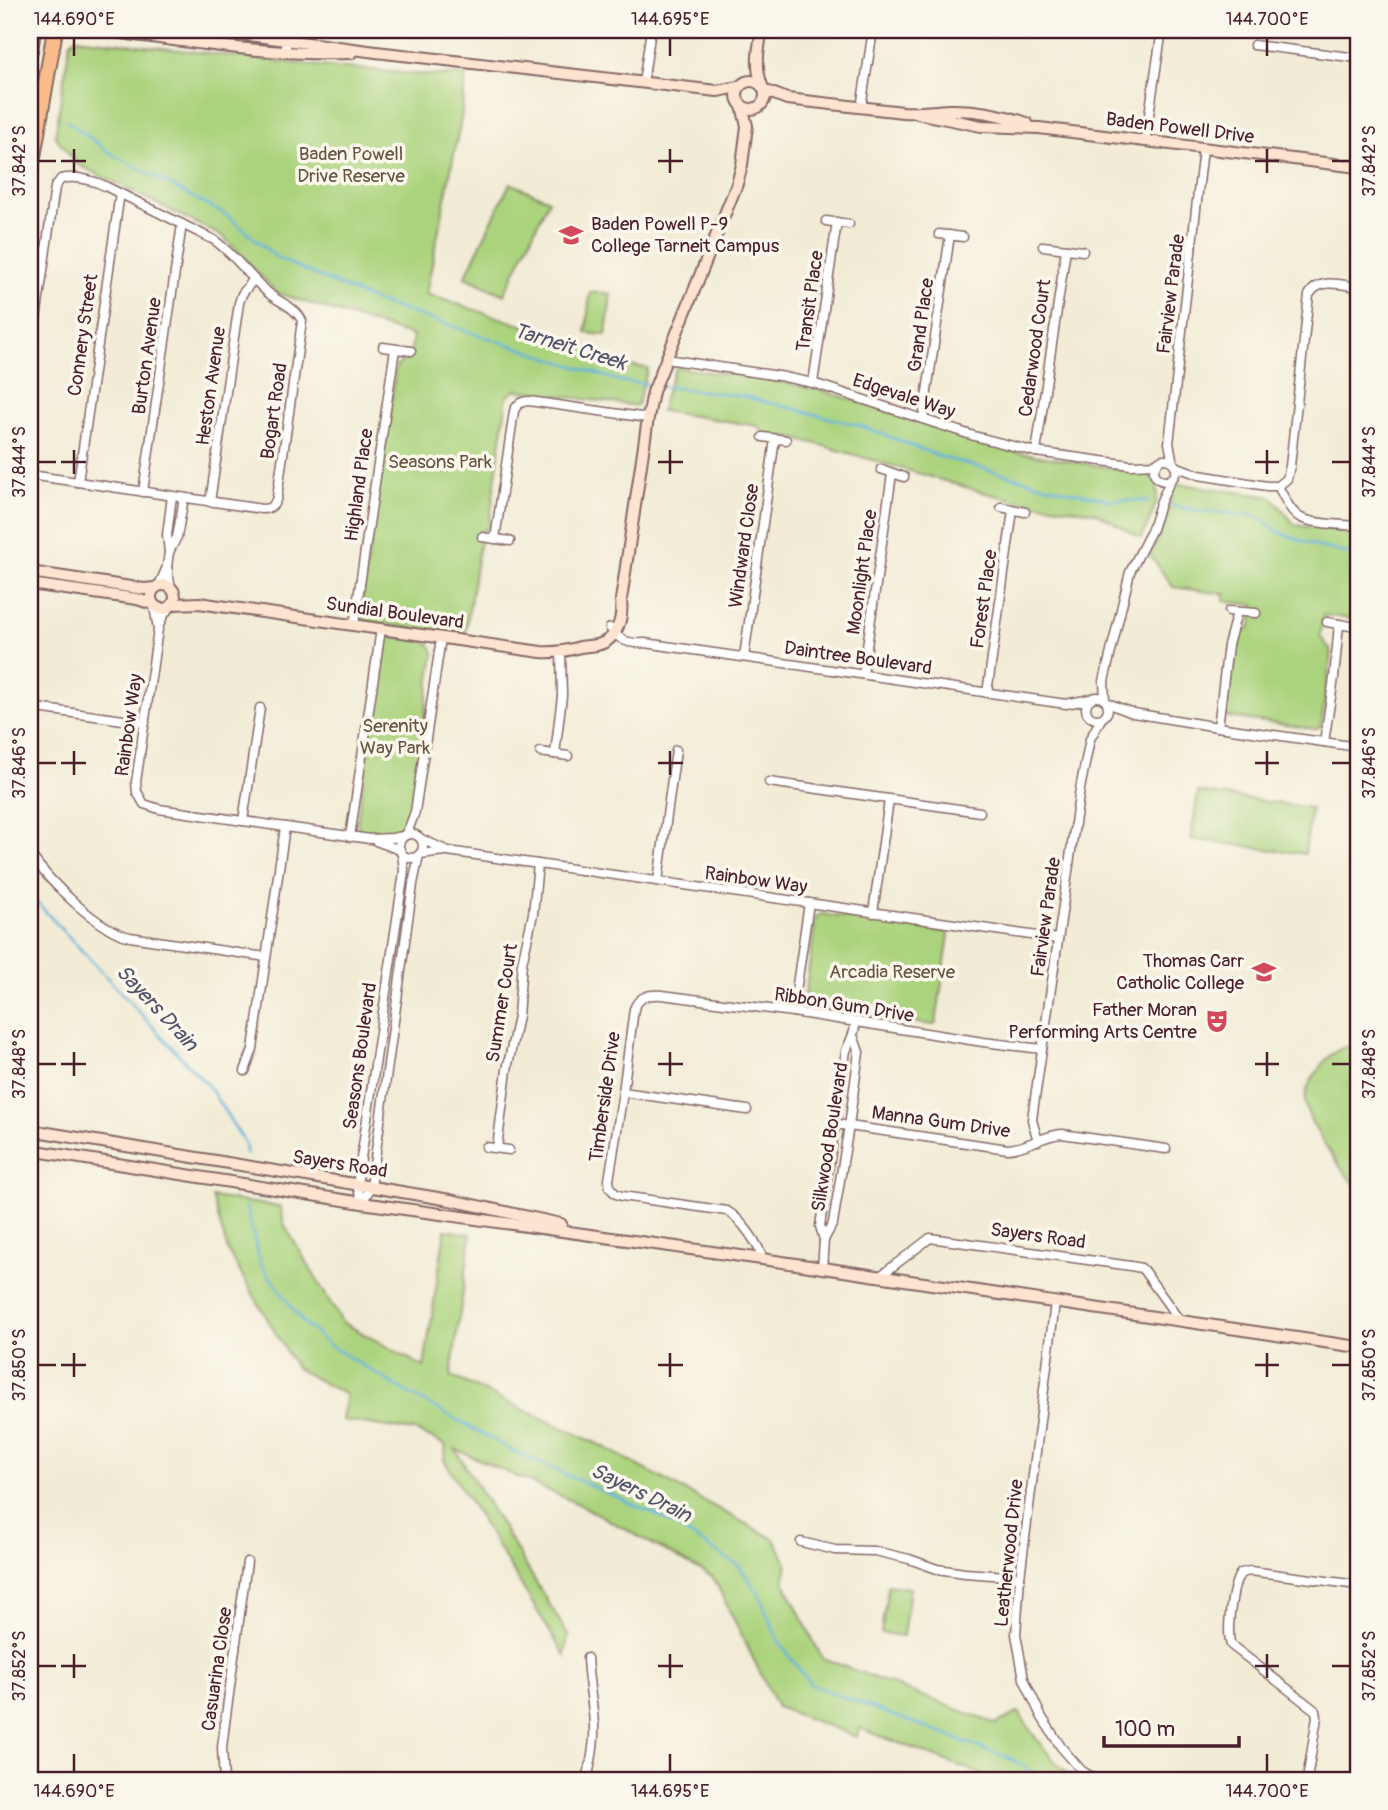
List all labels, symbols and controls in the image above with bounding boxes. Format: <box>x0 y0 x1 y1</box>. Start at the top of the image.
text: 144.690°E <box>33 8 115 31</box>
text: 144.695°E <box>631 8 709 31</box>
text: 144.700°E <box>1225 8 1309 31</box>
street label: Baden Powell Drive <box>1104 107 1256 149</box>
text: 37.842°S <box>8 125 31 197</box>
text: 37.842°S <box>1358 125 1381 197</box>
park label: Baden Powell Drive Reserve <box>297 142 405 188</box>
place label: Baden Powell P-9 College Tarneit Campus <box>591 212 780 258</box>
school or university icon: Baden Powell P-9 College Tarneit Campus <box>557 221 585 249</box>
street label: Fairview Parade <box>1152 232 1190 355</box>
street label: Transit Place <box>791 248 829 353</box>
street label: Connery Street <box>63 272 104 398</box>
street label: Grand Place <box>903 276 940 374</box>
street label: Cedarwood Court <box>1013 277 1057 418</box>
street label: Burton Avenue <box>127 295 167 416</box>
water label: Tarneit Creek <box>511 317 632 378</box>
street label: Heston Avenue <box>191 324 231 447</box>
street label: Bogart Road <box>255 361 293 461</box>
street label: Edgevale Way <box>850 368 958 424</box>
text: 37.844°S <box>8 426 31 498</box>
street label: Highland Place <box>339 426 379 543</box>
text: 37.844°S <box>1358 426 1381 498</box>
park label: Seasons Park <box>388 450 492 474</box>
street label: Windward Close <box>723 482 765 610</box>
street label: Moonlight Place <box>841 507 883 636</box>
street label: Forest Place <box>965 547 1003 650</box>
street label: Sundial Boulevard <box>324 591 466 635</box>
street label: Daintree Boulevard <box>783 636 933 680</box>
street label: Rainbow Way <box>110 672 148 778</box>
park label: Serenity Way Park <box>360 714 430 760</box>
text: 37.846°S <box>8 727 31 799</box>
text: 37.846°S <box>1358 727 1381 799</box>
street label: Fairview Parade <box>1026 855 1066 978</box>
street label: Rainbow Way <box>703 861 809 899</box>
street label: Summer Court <box>481 942 523 1064</box>
place label: Thomas Carr Catholic College <box>1116 949 1245 995</box>
school or university icon: Thomas Carr Catholic College <box>1250 958 1278 986</box>
water label: Sayers Drain <box>110 959 205 1058</box>
park label: Arcadia Reserve <box>829 960 956 984</box>
street label: Seasons Boulevard <box>338 981 382 1131</box>
street label: Ribbon Gum Drive <box>772 982 916 1028</box>
place label: Father Moran Performing Arts Centre <box>1008 998 1198 1044</box>
theatre icon: Father Moran Performing Arts Centre <box>1203 1007 1231 1035</box>
text: 37.848°S <box>8 1029 31 1099</box>
text: 37.848°S <box>1358 1029 1381 1099</box>
street label: Timberside Drive <box>584 1030 626 1164</box>
street label: Silkwood Boulevard <box>806 1061 854 1213</box>
street label: Manna Gum Drive <box>870 1100 1012 1144</box>
street label: Sayers Road <box>291 1145 389 1183</box>
street label: Sayers Road <box>989 1217 1087 1255</box>
text: 37.850°S <box>8 1328 31 1402</box>
text: 37.850°S <box>1358 1328 1381 1402</box>
water label: Sayers Drain <box>586 1457 697 1529</box>
street label: Leatherwood Drive <box>989 1477 1029 1628</box>
street label: Casuarina Close <box>196 1605 238 1733</box>
text: 37.852°S <box>8 1631 31 1701</box>
text: 37.852°S <box>1358 1631 1381 1701</box>
scale bar <box>1104 1705 1239 1749</box>
text: 100 m <box>1115 1716 1175 1743</box>
text: 144.690°E <box>33 1780 115 1803</box>
text: 144.695°E <box>631 1780 709 1803</box>
text: 144.700°E <box>1225 1780 1309 1803</box>

